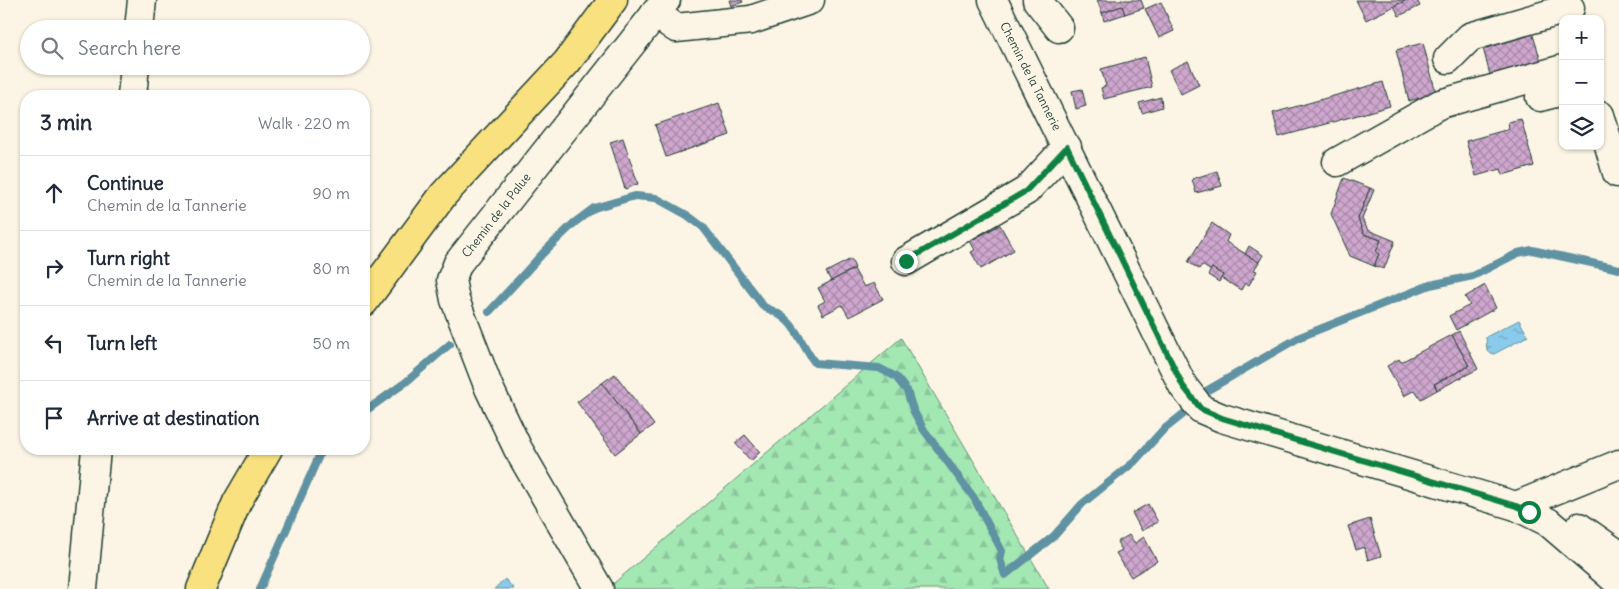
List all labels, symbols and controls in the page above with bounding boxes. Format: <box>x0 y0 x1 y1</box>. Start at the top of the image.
map controls <box>1559 15 1604 150</box>
button: + <box>1559 15 1604 60</box>
street label: Chemin de la Tannerie <box>997 19 1065 133</box>
search box <box>20 20 370 75</box>
icon: search <box>38 34 66 62</box>
text: Search here <box>78 36 181 60</box>
button: − <box>1559 60 1604 105</box>
button: layers <box>1559 105 1604 150</box>
text: 3 min <box>40 109 92 136</box>
text: Walk · 220 m <box>258 113 350 133</box>
street label: Chemin de la Palue <box>458 170 534 260</box>
text: Continue <box>87 171 164 195</box>
icon: ahead <box>40 179 68 207</box>
text: 90 m <box>312 183 350 203</box>
text: Chemin de la Tannerie <box>87 195 247 215</box>
text: Turn right <box>87 246 170 270</box>
route end <box>895 250 918 273</box>
icon: right <box>40 254 68 282</box>
text: 80 m <box>312 258 350 278</box>
text: Chemin de la Tannerie <box>87 270 247 290</box>
icon: left <box>40 329 68 357</box>
text: Turn left <box>87 331 157 355</box>
text: 50 m <box>312 333 350 353</box>
icon: arrive <box>40 404 68 432</box>
text: Arrive at destination <box>87 406 260 430</box>
route start <box>1518 501 1541 524</box>

